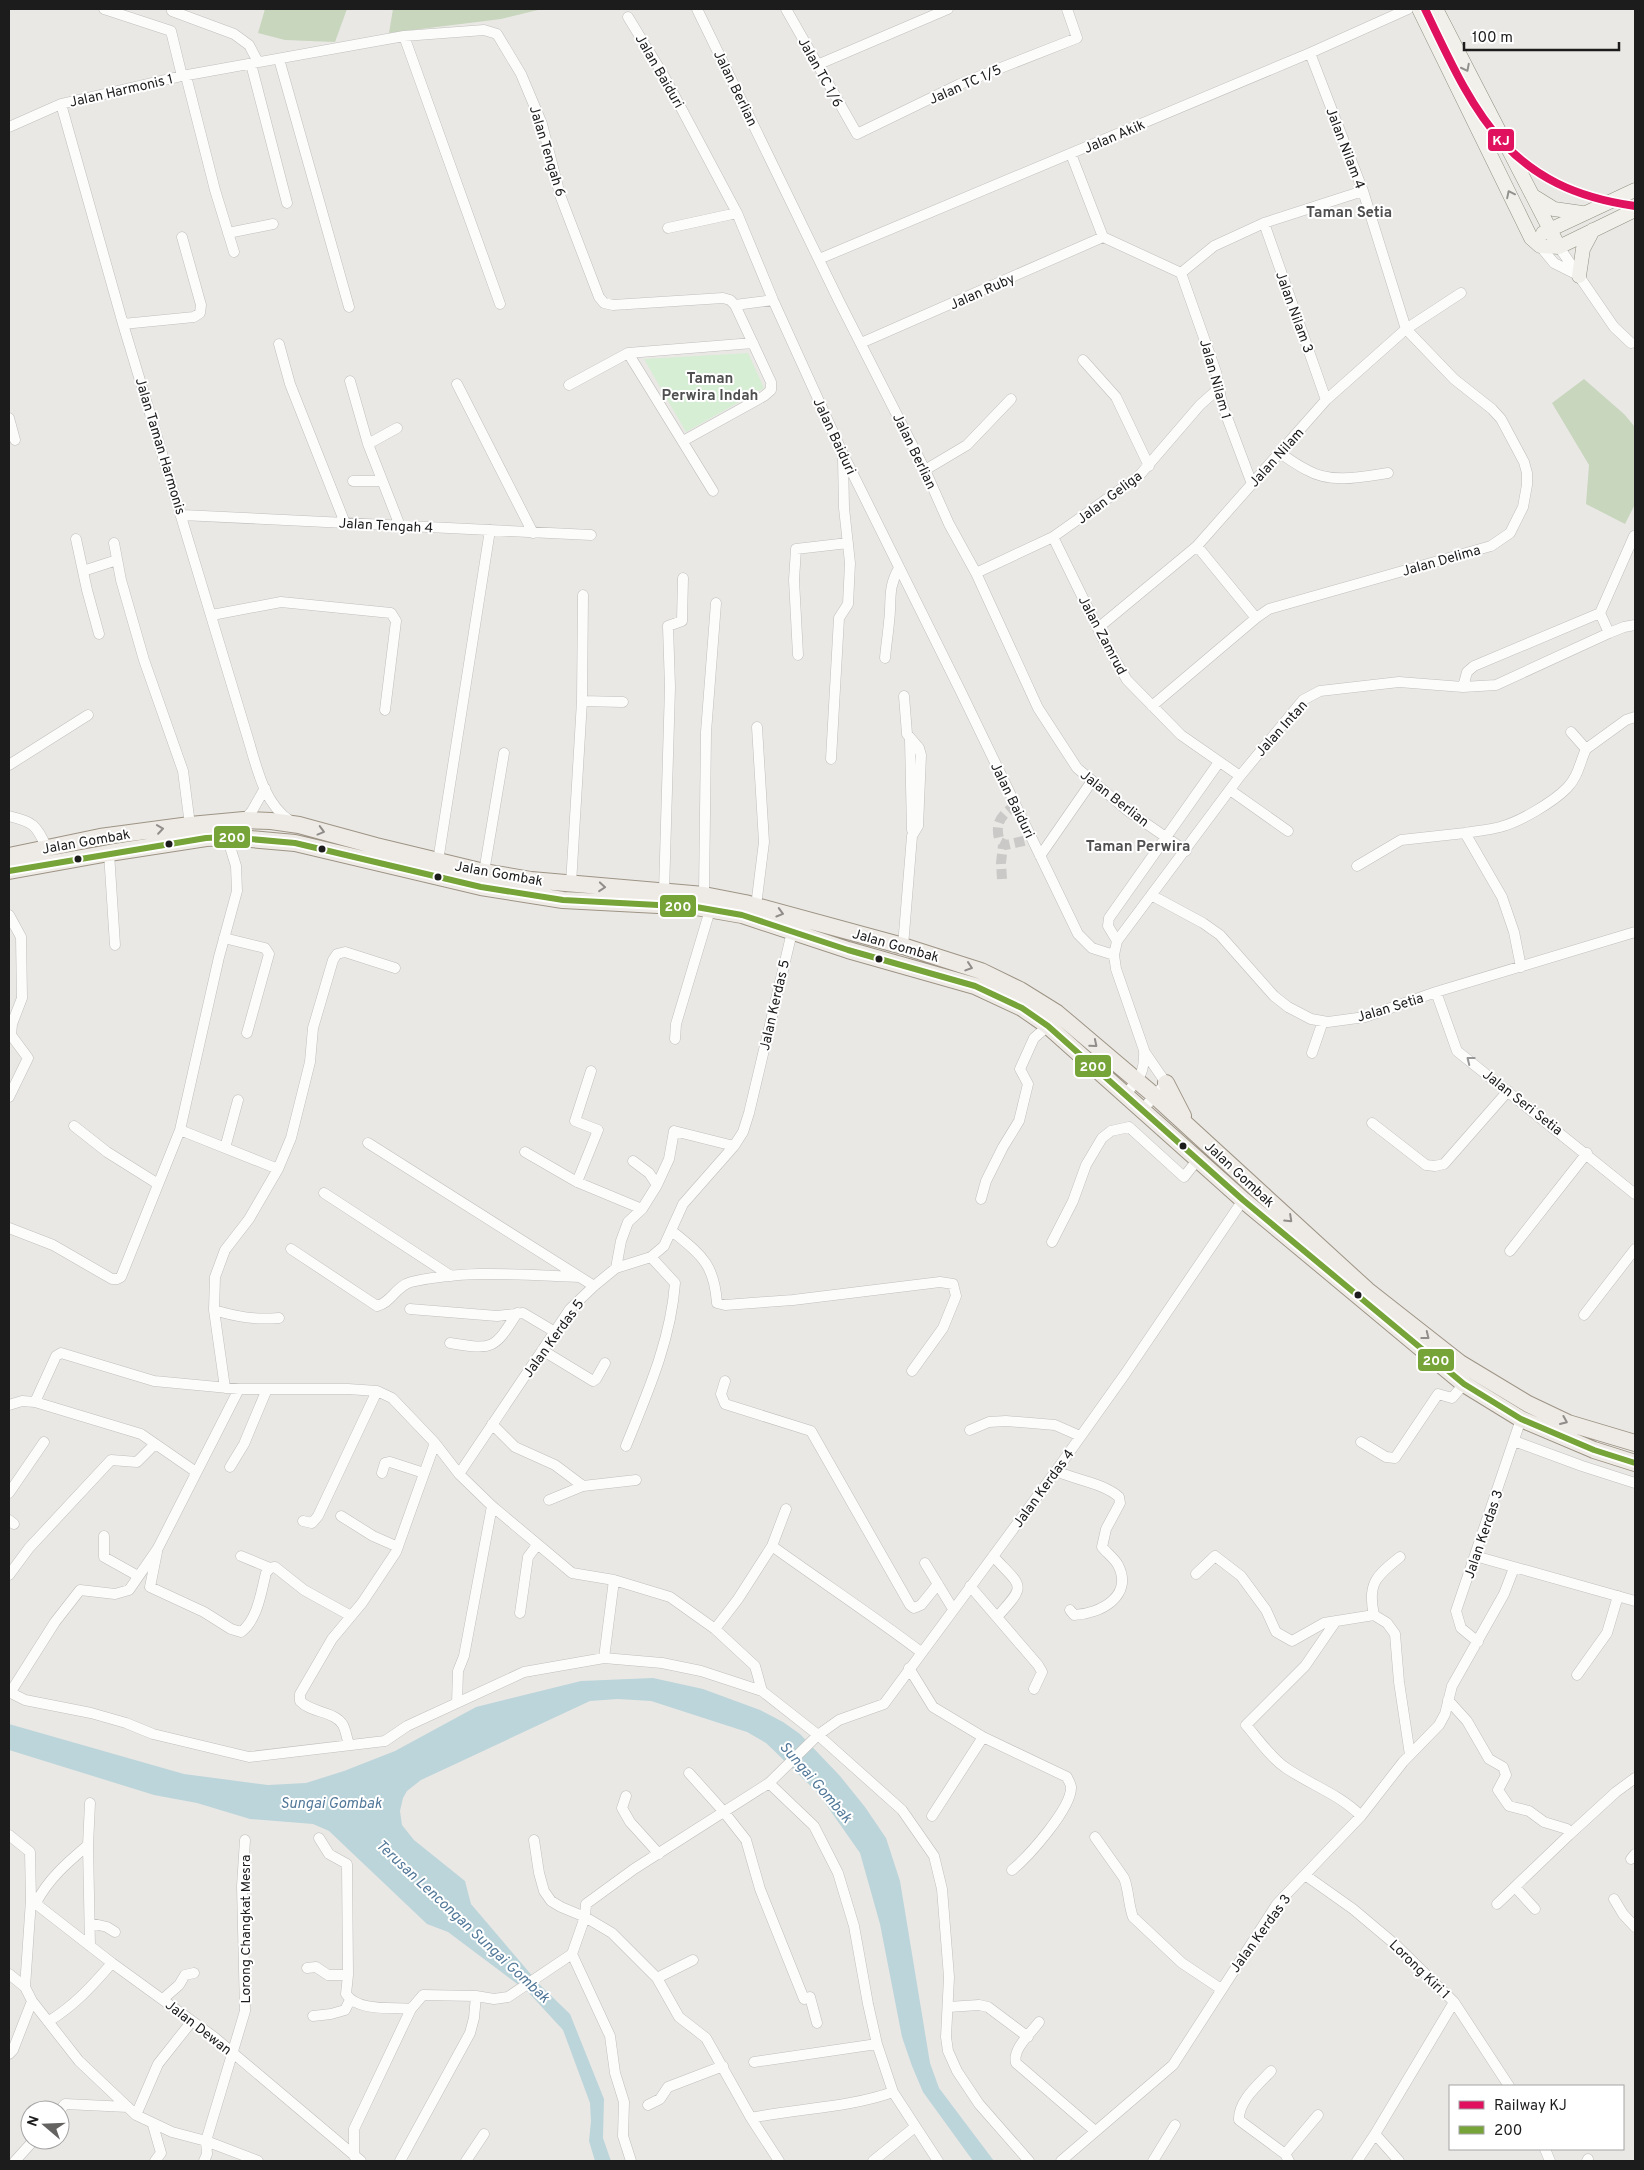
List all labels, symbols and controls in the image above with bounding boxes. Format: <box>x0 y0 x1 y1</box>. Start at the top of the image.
scale bar <box>1464 20 1619 52</box>
text: 100 m <box>1472 29 1513 48</box>
street label: Jalan Baiduri <box>631 32 687 112</box>
street label: Jalan TC 1/6 <box>794 35 846 111</box>
street label: Jalan Berlian <box>709 48 760 129</box>
street label: Jalan TC 1/5 <box>927 62 1004 109</box>
one-way arrow <box>1460 62 1470 71</box>
street label: Jalan Harmonis 1 <box>68 71 175 112</box>
street label: Jalan Tengah 6 <box>525 104 568 199</box>
street label: Jalan Nilam 4 <box>1321 105 1368 192</box>
street label: Jalan Akik <box>1081 117 1148 158</box>
line badge: KJ <box>1487 128 1515 152</box>
text: KJ <box>1492 133 1510 150</box>
one-way arrow <box>1506 190 1516 199</box>
district label: Taman Setia <box>1306 204 1392 223</box>
street label: Jalan Nilam 3 <box>1271 269 1316 356</box>
street label: Jalan Ruby <box>947 270 1018 314</box>
street label: Jalan Nilam 1 <box>1195 337 1234 421</box>
district label: Taman Perwira Indah <box>662 370 759 406</box>
street label: Jalan Taman Harmonis <box>131 376 189 517</box>
street label: Jalan Baiduri <box>809 396 859 478</box>
street label: Jalan Berlian <box>888 411 939 492</box>
street label: Jalan Nilam <box>1246 425 1308 491</box>
street label: Jalan Geliga <box>1074 468 1146 528</box>
street label: Jalan Tengah 4 <box>338 516 434 537</box>
street label: Jalan Delima <box>1400 542 1483 581</box>
street label: Jalan Zamrud <box>1074 593 1130 678</box>
street label: Jalan Intan <box>1253 697 1312 761</box>
street label: Jalan Baiduri <box>986 760 1037 841</box>
street label: Jalan Berlian <box>1076 767 1152 831</box>
one-way arrow <box>156 824 164 835</box>
line badge: 200 <box>213 825 251 849</box>
street label: Jalan Gombak <box>41 826 132 859</box>
one-way arrow <box>316 826 324 836</box>
text: 200 <box>218 830 246 847</box>
district label: Taman Perwira <box>1086 838 1190 857</box>
unlabelled marker <box>164 839 174 849</box>
unlabelled marker <box>317 844 327 854</box>
unlabelled marker <box>73 854 83 864</box>
street label: Jalan Gombak <box>453 858 544 891</box>
unlabelled marker <box>433 872 443 882</box>
one-way arrow <box>598 881 606 892</box>
line badge: 200 <box>659 894 697 918</box>
text: 200 <box>664 899 692 916</box>
one-way arrow <box>775 907 783 917</box>
street label: Jalan Gombak <box>850 926 941 967</box>
unlabelled marker <box>874 954 884 964</box>
street label: Jalan Kerdas 5 <box>757 958 794 1052</box>
one-way arrow <box>965 962 973 972</box>
street label: Jalan Setia <box>1355 990 1426 1027</box>
one-way arrow <box>1088 1039 1097 1047</box>
line badge: 200 <box>1074 1054 1112 1078</box>
one-way arrow <box>1467 1058 1476 1066</box>
text: 200 <box>1079 1059 1107 1076</box>
street label: Jalan Seri Setia <box>1479 1067 1565 1140</box>
street label: Jalan Gombak <box>1200 1138 1278 1212</box>
unlabelled marker <box>1178 1141 1188 1151</box>
one-way arrow <box>1284 1213 1293 1222</box>
unlabelled marker <box>1353 1290 1363 1300</box>
street label: Jalan Kerdas 5 <box>520 1296 588 1381</box>
one-way arrow <box>1420 1331 1429 1339</box>
line badge: 200 <box>1417 1348 1455 1372</box>
text: 200 <box>1422 1353 1450 1370</box>
one-way arrow <box>1559 1414 1568 1425</box>
street label: Jalan Kerdas 4 <box>1010 1446 1078 1531</box>
street label: Jalan Kerdas 3 <box>1461 1488 1508 1581</box>
water label: Sungai Gombak <box>774 1738 856 1828</box>
water label: Sungai Gombak <box>280 1795 382 1814</box>
water label: Terusan Lencongan Sungai Gombak <box>371 1836 553 2008</box>
street label: Lorong Changkat Mesra <box>238 1855 255 2003</box>
street label: Jalan Kerdas 3 <box>1227 1891 1295 1976</box>
street label: Lorong Kiri 1 <box>1385 1937 1453 2003</box>
street label: Jalan Dewan <box>162 1997 235 2059</box>
legend <box>1449 2085 1624 2150</box>
text: Railway KJ <box>1494 2097 1567 2116</box>
north arrow <box>20 2100 70 2150</box>
text: N <box>24 2114 44 2129</box>
text: 200 <box>1494 2122 1522 2141</box>

